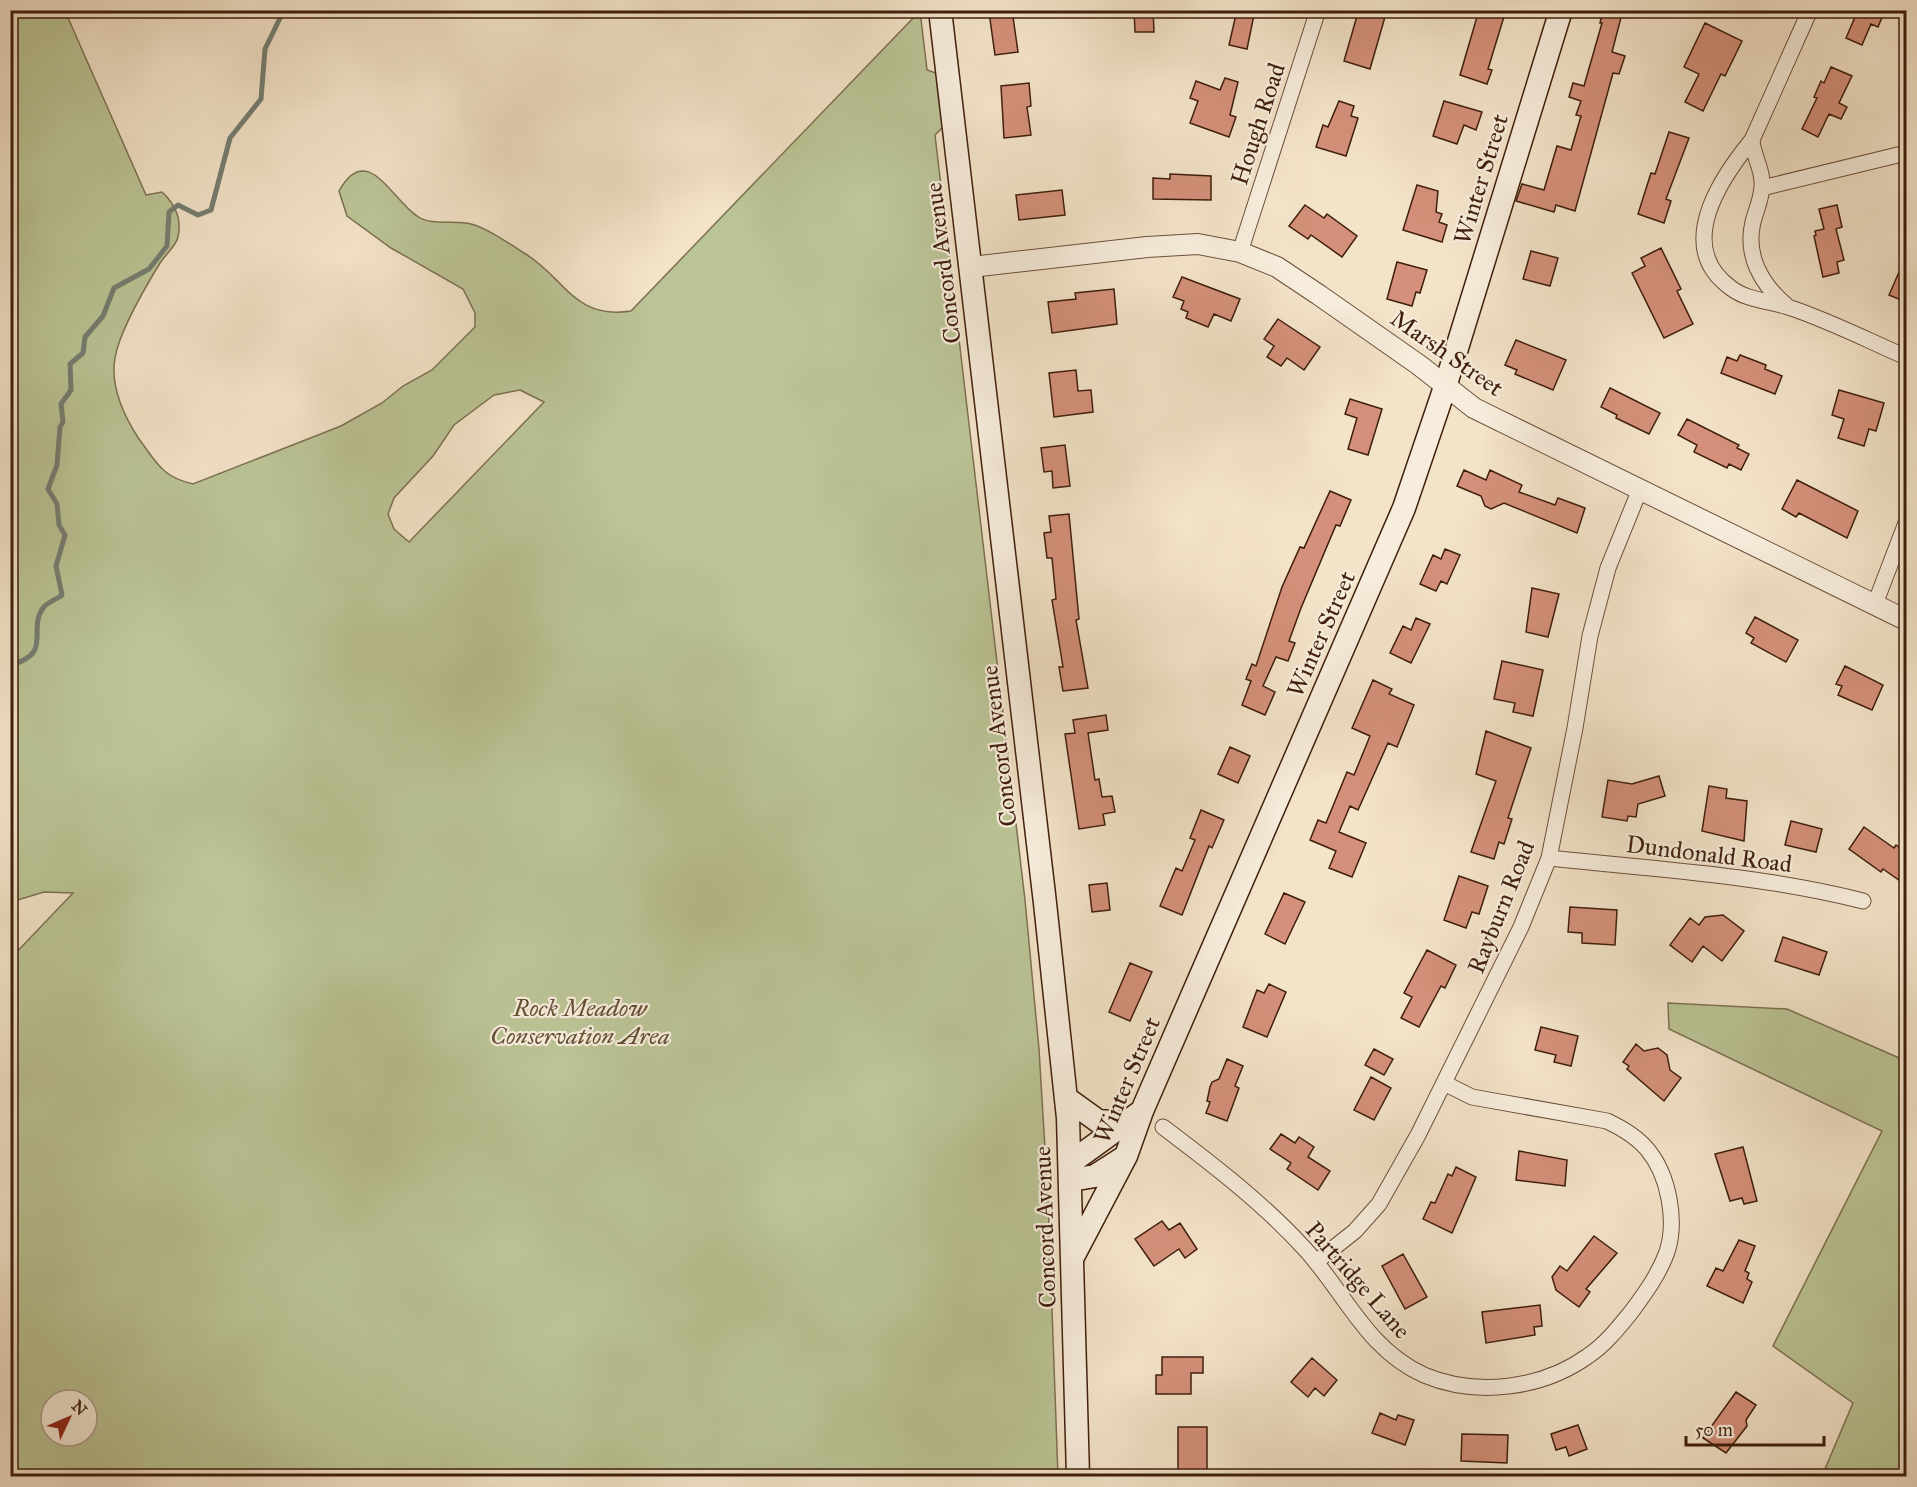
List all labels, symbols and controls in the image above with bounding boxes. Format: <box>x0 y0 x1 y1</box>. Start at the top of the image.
street label: Hough Road <box>1224 59 1292 189</box>
street label: Winter Street <box>1447 110 1515 248</box>
street label: Concord Avenue <box>918 181 968 345</box>
street label: Marsh Street <box>1385 303 1510 403</box>
street label: Winter Street <box>1280 566 1362 702</box>
street label: Concord Avenue <box>974 664 1024 828</box>
street label: Dundonald Road <box>1624 829 1794 879</box>
street label: Rayburn Road <box>1461 836 1541 978</box>
park label: Rock Meadow Conservation Area <box>490 993 670 1051</box>
street label: Winter Street <box>1087 1012 1167 1148</box>
street label: Concord Avenue <box>1027 1145 1063 1309</box>
street label: Partridge Lane <box>1299 1215 1417 1345</box>
north arrow <box>39 1388 99 1448</box>
text: N <box>68 1396 91 1420</box>
scale bar <box>1686 1409 1824 1447</box>
text: 50 m <box>1695 1419 1733 1441</box>

